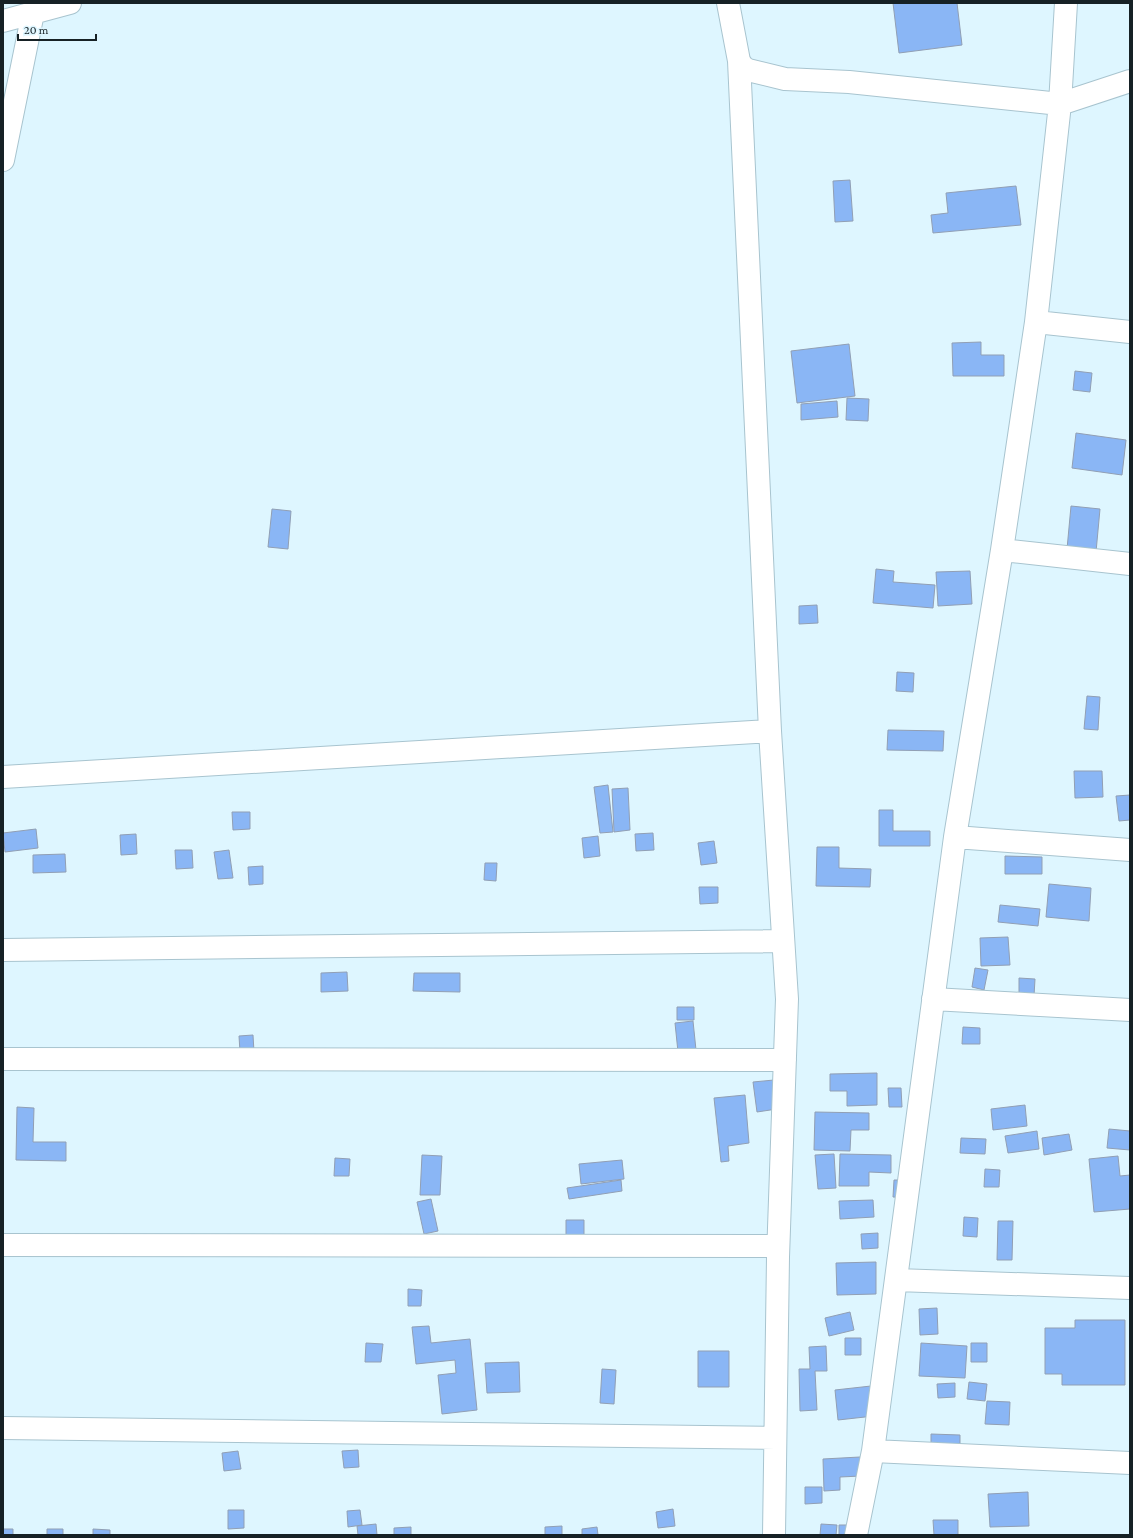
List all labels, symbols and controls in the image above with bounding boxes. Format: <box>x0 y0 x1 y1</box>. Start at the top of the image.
scale bar <box>18 16 96 42</box>
text: 20 m <box>24 23 49 37</box>

